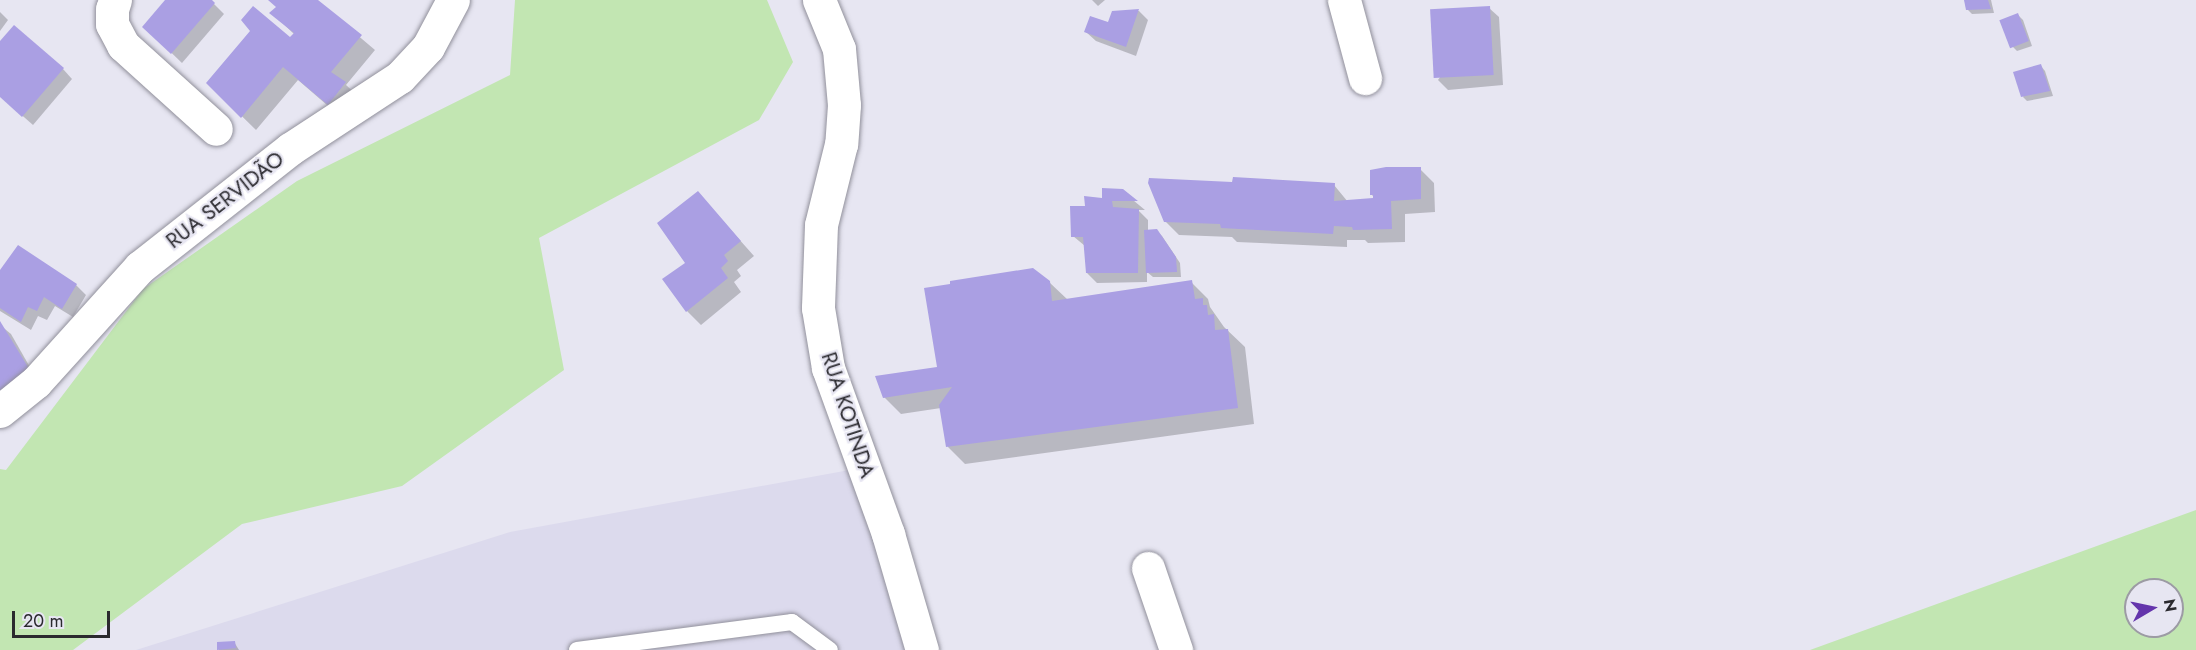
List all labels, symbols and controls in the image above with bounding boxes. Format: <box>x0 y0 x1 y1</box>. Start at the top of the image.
street label: RUA SERVIDÃO <box>161 146 289 254</box>
street label: RUA KOTINDA <box>816 349 880 481</box>
north arrow <box>2124 578 2184 638</box>
text: N <box>2158 597 2183 613</box>
scale bar <box>15 599 112 637</box>
text: 20 m <box>23 608 63 634</box>

